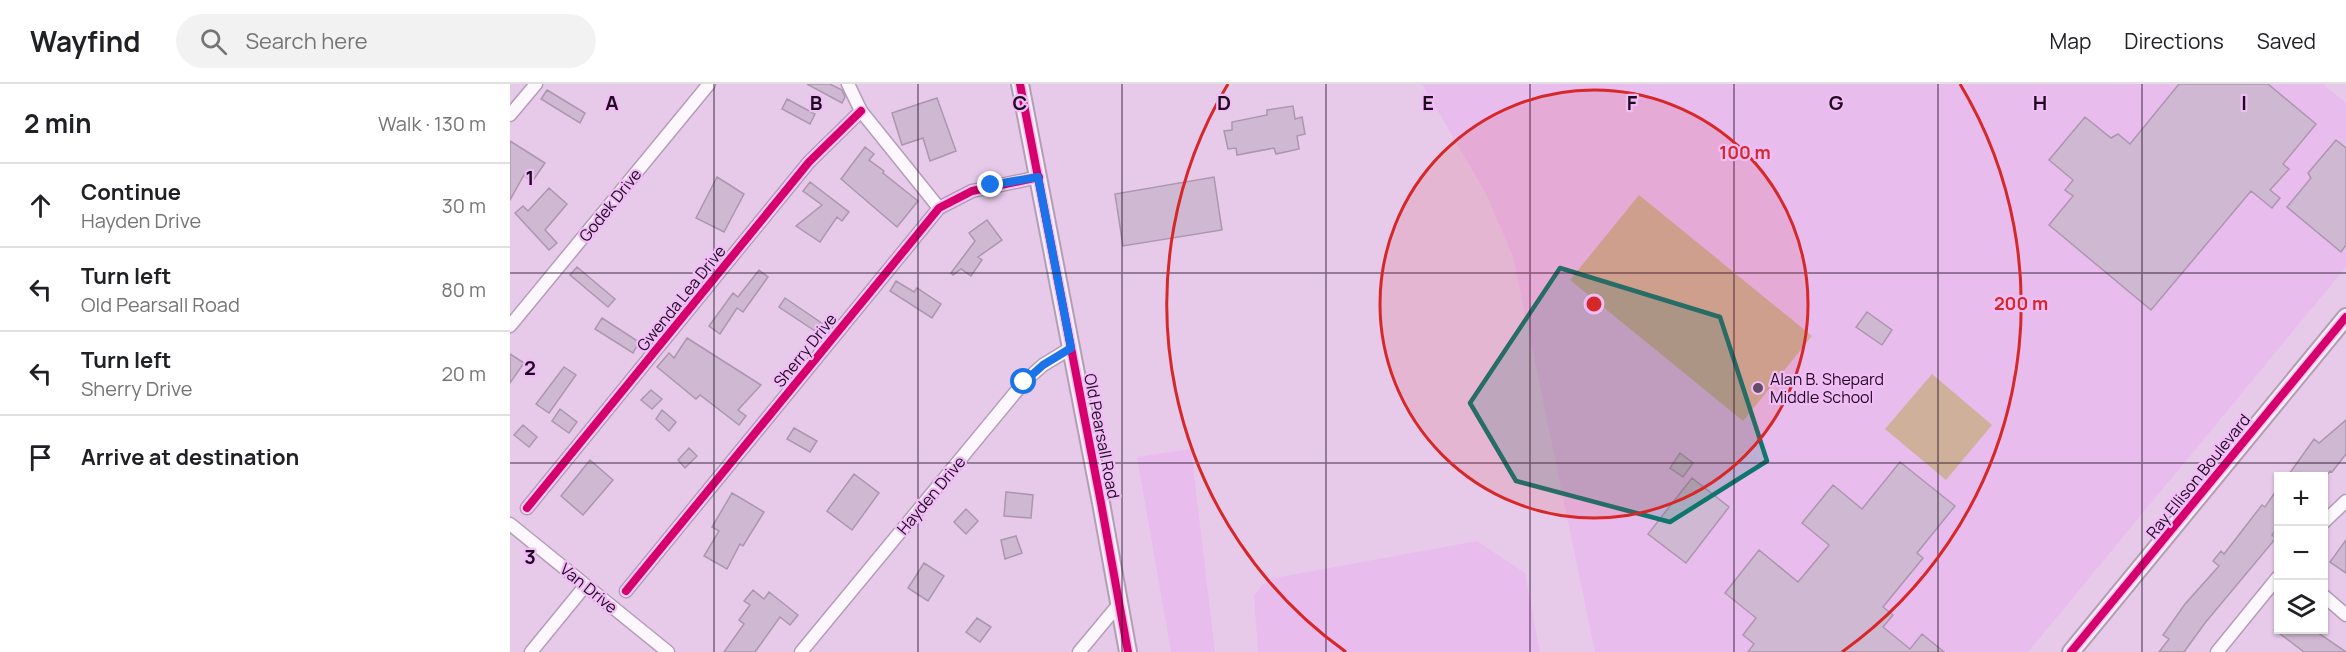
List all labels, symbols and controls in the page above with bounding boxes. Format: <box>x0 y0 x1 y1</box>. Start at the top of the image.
search box <box>176 14 596 68</box>
text: Wayfind <box>30 22 140 60</box>
icon: search <box>197 25 230 58</box>
text: Search here <box>245 26 368 56</box>
text: Map <box>2050 27 2091 55</box>
text: Directions <box>2124 27 2224 55</box>
text: Saved <box>2257 27 2316 55</box>
text: A <box>605 89 619 116</box>
text: B <box>810 89 823 116</box>
text: C <box>1013 89 1027 116</box>
text: D <box>1217 89 1231 116</box>
text: E <box>1422 89 1434 116</box>
text: F <box>1627 89 1638 116</box>
text: G <box>1829 89 1844 116</box>
text: H <box>2033 89 2047 116</box>
text: I <box>2241 89 2247 116</box>
text: 2 min <box>24 105 92 141</box>
text: Walk · 130 m <box>378 110 486 137</box>
text: 100 m <box>1719 140 1771 164</box>
text: 1 <box>526 164 534 191</box>
street label: Godek Drive <box>574 164 646 246</box>
route end <box>977 171 1003 197</box>
text: Continue <box>81 177 181 207</box>
icon: ahead <box>24 189 57 222</box>
text: 30 m <box>442 192 486 219</box>
text: Hayden Drive <box>81 207 201 234</box>
street label: Gwenda Lea Drive <box>631 240 731 356</box>
text: Turn left <box>81 261 171 291</box>
icon: left <box>24 273 57 306</box>
text: 80 m <box>441 276 486 303</box>
text: Old Pearsall Road <box>81 291 240 318</box>
text: 200 m <box>1994 291 2048 315</box>
centre of rings <box>1584 294 1604 314</box>
street label: Sherry Drive <box>768 308 842 392</box>
text: Turn left <box>81 345 171 375</box>
text: 2 <box>524 354 536 381</box>
icon: left <box>24 357 57 390</box>
text: 20 m <box>441 360 486 387</box>
route start <box>1010 368 1036 394</box>
place label: Alan B. Shepard Middle School <box>1770 368 1884 408</box>
street label: Old Pearsall Road <box>1079 372 1125 500</box>
text: Sherry Drive <box>81 375 193 402</box>
marker: Alan B. Shepard Middle School <box>1751 381 1765 395</box>
street label: Ray Ellison Boulevard <box>2141 409 2255 543</box>
icon: arrive <box>24 441 57 474</box>
text: Arrive at destination <box>81 442 299 472</box>
street label: Hayden Drive <box>892 451 970 539</box>
map controls <box>2274 472 2328 634</box>
button: + <box>2274 472 2328 526</box>
button: − <box>2274 526 2328 580</box>
text: 3 <box>524 543 536 570</box>
street label: Van Drive <box>556 558 622 618</box>
button: layers <box>2274 580 2328 634</box>

